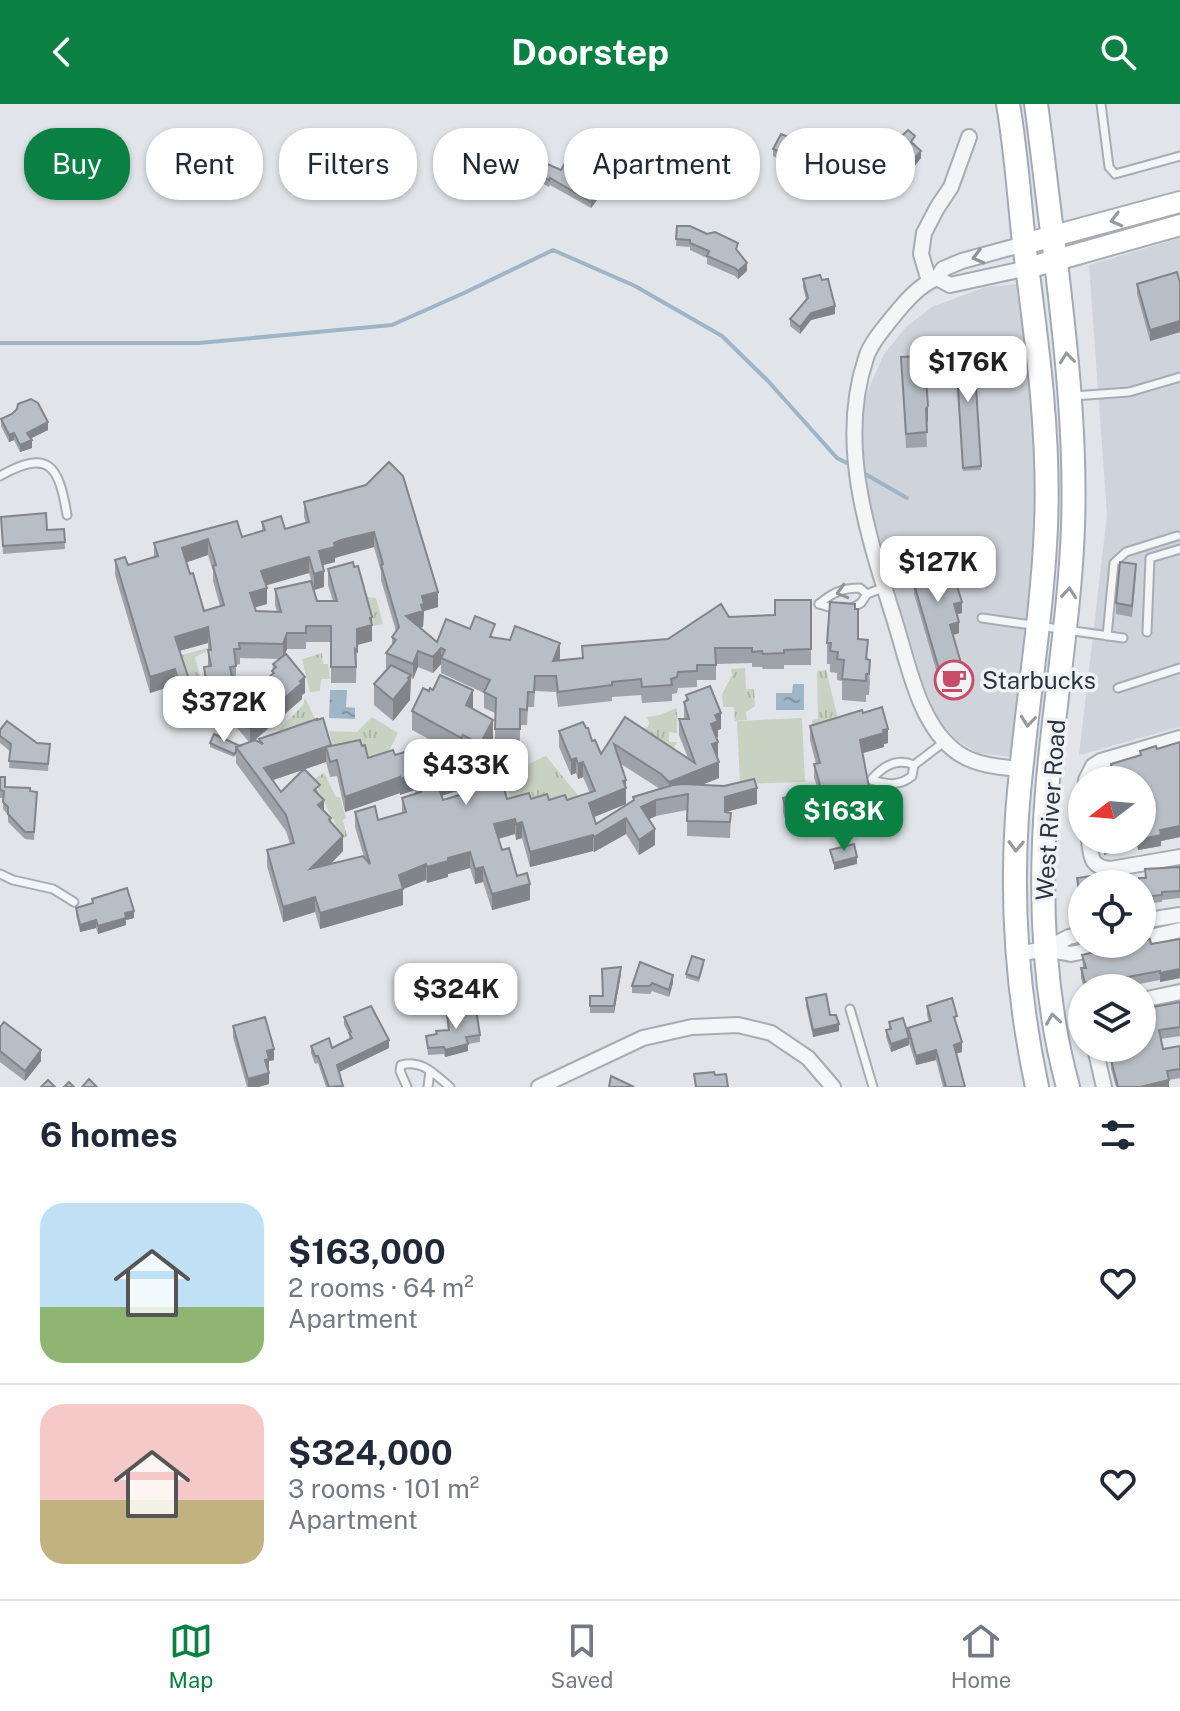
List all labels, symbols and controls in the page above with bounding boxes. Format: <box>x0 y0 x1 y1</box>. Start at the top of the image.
icon: back <box>40 30 84 74</box>
icon: search <box>1096 30 1140 74</box>
text: Doorstep <box>511 31 669 73</box>
chip: Buy <box>24 128 130 200</box>
chip: Rent <box>146 128 263 200</box>
chip: Filters <box>279 128 417 200</box>
chip: New <box>433 128 548 200</box>
chip: Apartment <box>564 128 760 200</box>
chip: House <box>776 128 915 200</box>
one-way arrow <box>1110 210 1124 227</box>
one-way arrow <box>971 248 985 264</box>
pin: $176K <box>912 336 1024 404</box>
text: $176K <box>928 346 1008 377</box>
one-way arrow <box>1059 351 1076 364</box>
pin: $127K <box>882 536 994 604</box>
text: $127K <box>898 546 978 577</box>
one-way arrow <box>836 582 849 599</box>
one-way arrow <box>1060 586 1077 599</box>
cafe icon: Starbucks <box>933 659 975 701</box>
place label: Starbucks <box>982 666 1096 694</box>
pin: $372K <box>168 676 280 744</box>
text: $372K <box>181 686 267 717</box>
one-way arrow <box>1019 715 1036 728</box>
street label: West River Road <box>1030 718 1070 902</box>
pin: $433K <box>410 739 522 807</box>
text: $433K <box>422 749 510 780</box>
north arrow <box>1068 766 1156 854</box>
map controls <box>1068 766 1156 1062</box>
pin: $163K <box>788 785 900 853</box>
text: $163K <box>803 795 885 826</box>
one-way arrow <box>1007 840 1024 853</box>
button: locate <box>1068 870 1156 958</box>
pin: $324K <box>400 963 512 1031</box>
text: $324K <box>412 973 500 1004</box>
button: layers <box>1068 974 1156 1062</box>
one-way arrow <box>1045 1012 1062 1026</box>
icon: filters <box>1096 1113 1140 1157</box>
text: 6 homes <box>40 1115 178 1155</box>
text: $163,000 <box>288 1232 446 1272</box>
icon: home <box>104 1235 200 1331</box>
icon: heart <box>1096 1261 1140 1305</box>
text: 2 rooms · 64 m² <box>288 1272 474 1303</box>
text: Apartment <box>288 1303 418 1334</box>
text: $324,000 <box>288 1433 453 1473</box>
icon: home <box>104 1436 200 1532</box>
icon: heart <box>1096 1462 1140 1506</box>
text: 3 rooms · 101 m² <box>288 1473 479 1504</box>
text: Apartment <box>288 1504 418 1535</box>
tab: Map <box>169 1619 213 1693</box>
tab: Saved <box>551 1619 613 1693</box>
tab: Home <box>951 1619 1011 1693</box>

